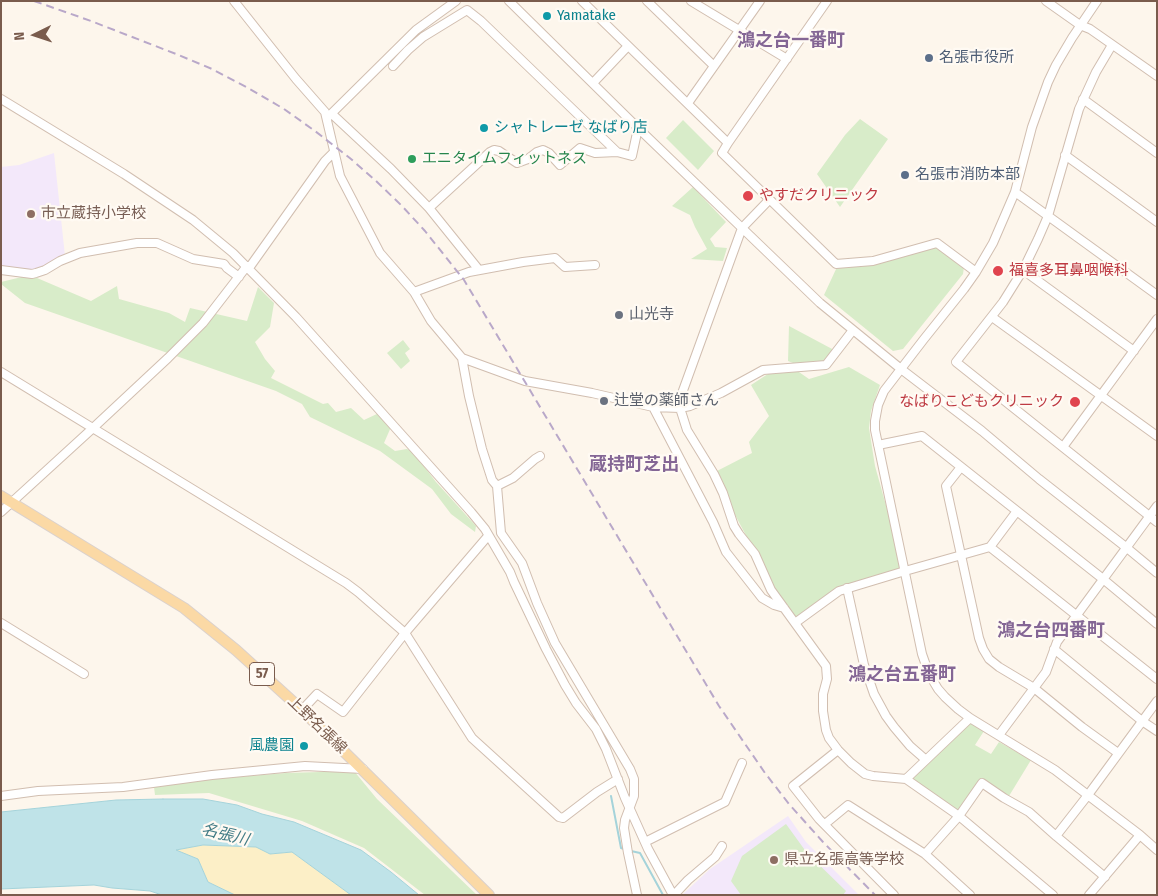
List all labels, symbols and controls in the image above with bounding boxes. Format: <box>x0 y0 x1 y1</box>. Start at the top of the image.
place label: Yamatake <box>557 7 616 25</box>
north arrow <box>10 10 60 60</box>
marker: Yamatake <box>541 10 553 22</box>
district label: 鴻之台一番町 <box>737 30 845 52</box>
text: N <box>11 31 28 41</box>
place label: 名張市役所 <box>939 49 1014 67</box>
marker: 名張市役所 <box>923 52 935 64</box>
place label: シャトレーゼ なばり店 <box>494 119 648 137</box>
marker: シャトレーゼ なばり店 <box>478 122 490 134</box>
place label: エニタイムフィットネス <box>422 150 587 168</box>
marker: エニタイムフィットネス <box>406 153 418 165</box>
place label: 名張市消防本部 <box>915 166 1020 184</box>
marker: 名張市消防本部 <box>899 169 911 181</box>
place label: やすだクリニック <box>759 187 879 205</box>
marker: やすだクリニック <box>741 189 755 203</box>
place label: 市立蔵持小学校 <box>41 205 146 223</box>
marker: 市立蔵持小学校 <box>25 208 37 220</box>
place label: 福喜多耳鼻咽喉科 <box>1009 262 1129 280</box>
marker: 福喜多耳鼻咽喉科 <box>991 264 1005 278</box>
place label: 山光寺 <box>629 306 674 324</box>
marker: 山光寺 <box>613 309 625 321</box>
place label: 辻堂の薬師さん <box>614 392 719 410</box>
place label: なばりこどもクリニック <box>899 393 1064 411</box>
marker: 辻堂の薬師さん <box>598 395 610 407</box>
marker: なばりこどもクリニック <box>1068 395 1082 409</box>
district label: 蔵持町芝出 <box>589 454 679 476</box>
district label: 鴻之台四番町 <box>997 620 1105 642</box>
road number: 57 <box>250 662 274 686</box>
district label: 鴻之台五番町 <box>848 664 956 686</box>
street label: 上野名張線 <box>284 692 350 758</box>
place label: 風農園 <box>249 737 294 755</box>
marker: 風農園 <box>298 740 310 752</box>
water label: 名張川 <box>199 820 251 850</box>
place label: 県立名張高等学校 <box>784 851 904 869</box>
marker: 県立名張高等学校 <box>768 854 780 866</box>

